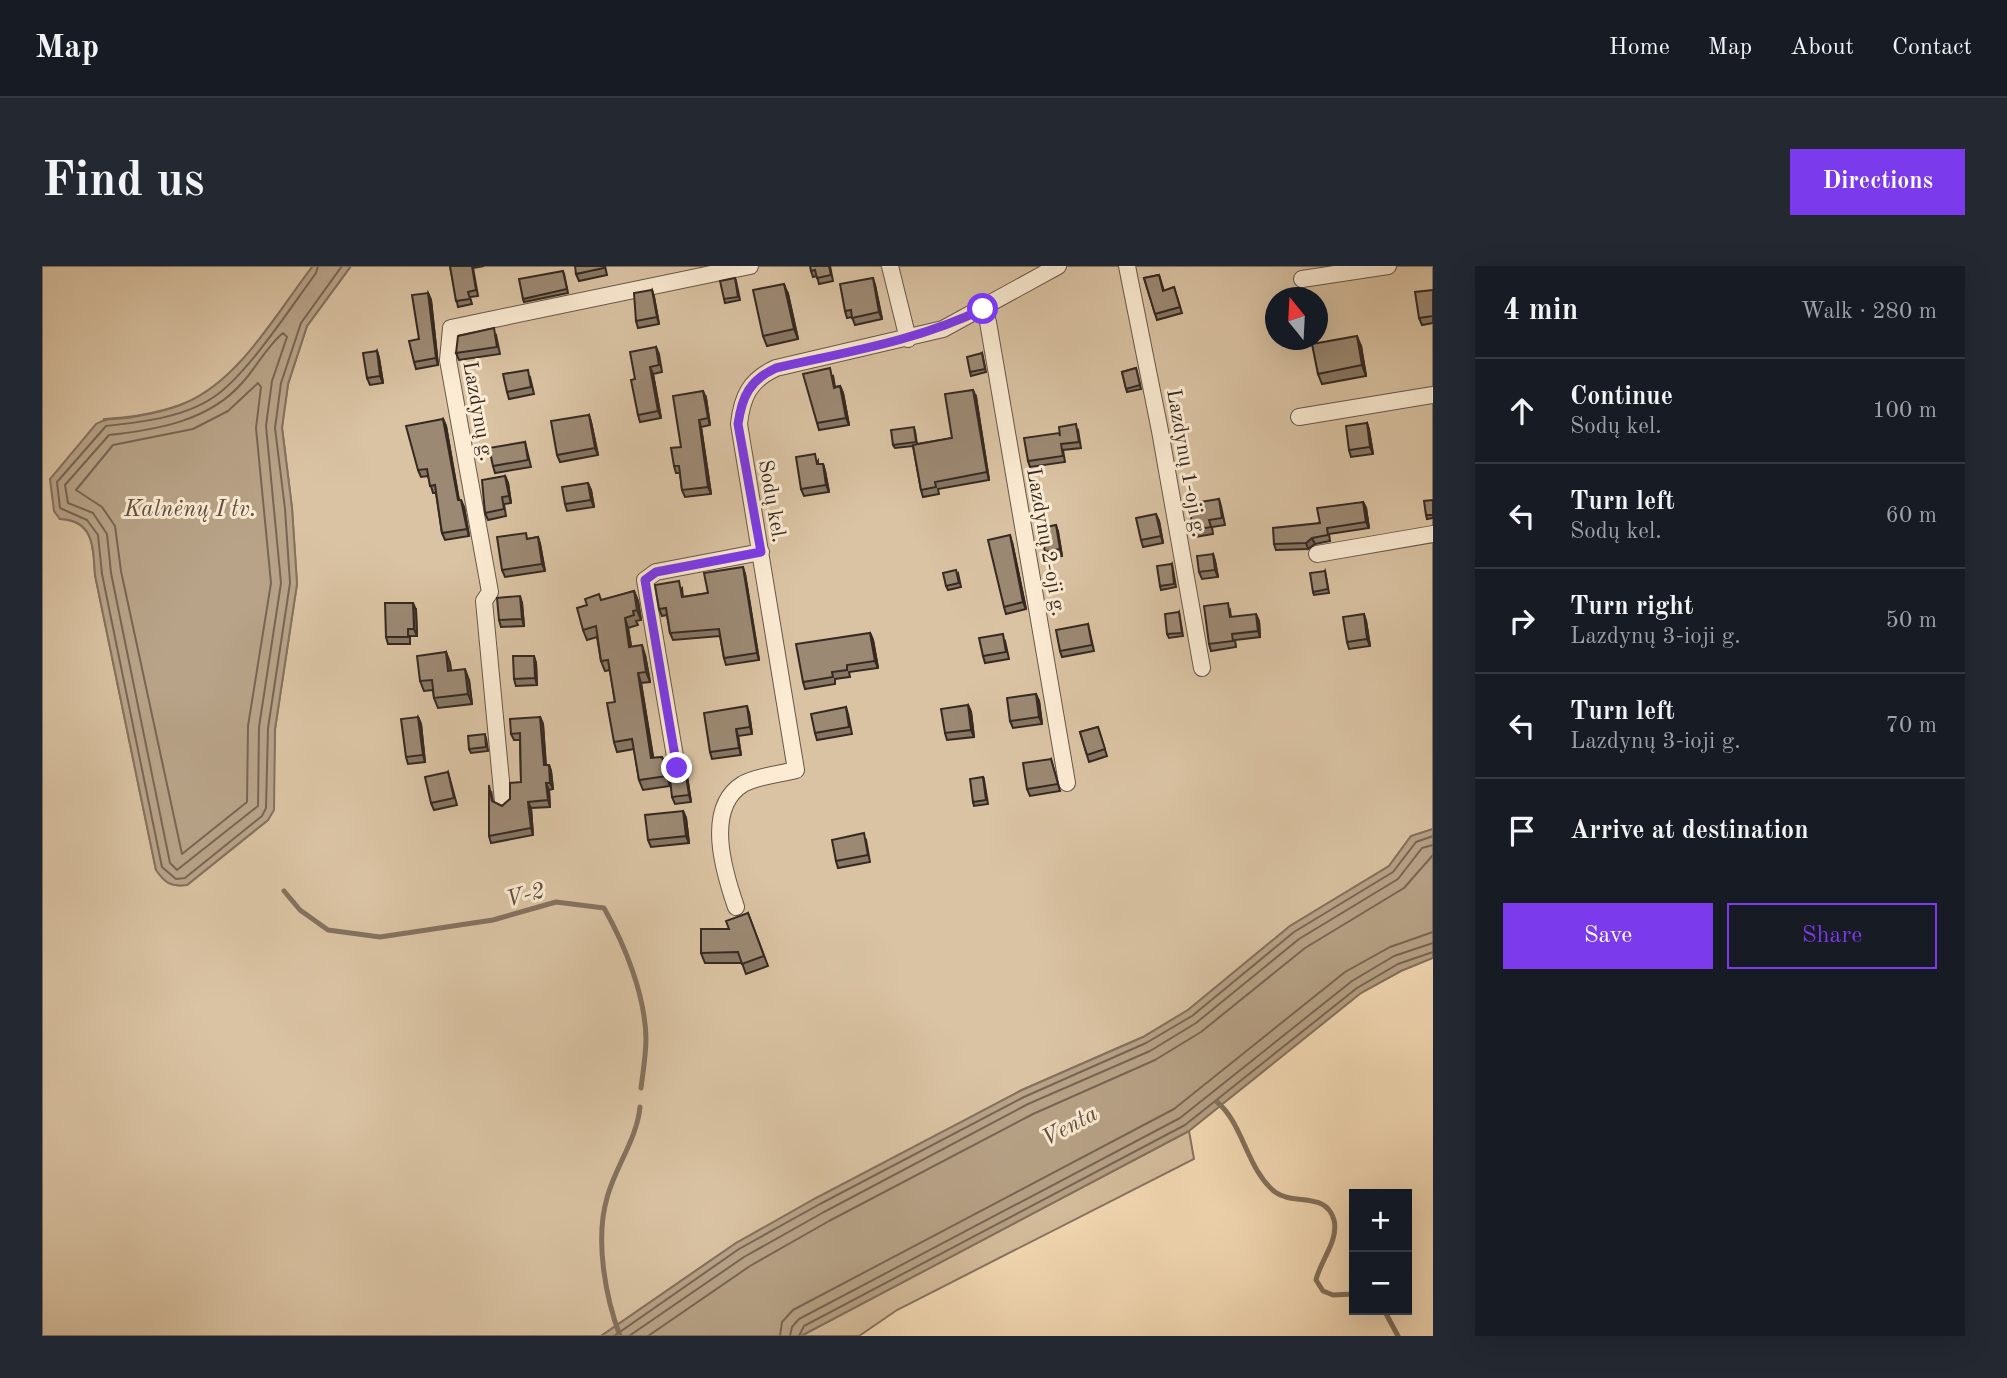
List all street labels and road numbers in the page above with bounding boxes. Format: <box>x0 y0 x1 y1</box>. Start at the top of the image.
street label: Lazdynų g. <box>458 359 497 463</box>
street label: Lazdynų 1-oji g. <box>1162 388 1209 539</box>
street label: Sodų kel. <box>754 458 789 544</box>
street label: Lazdynų 2-oji g. <box>1022 467 1069 618</box>

